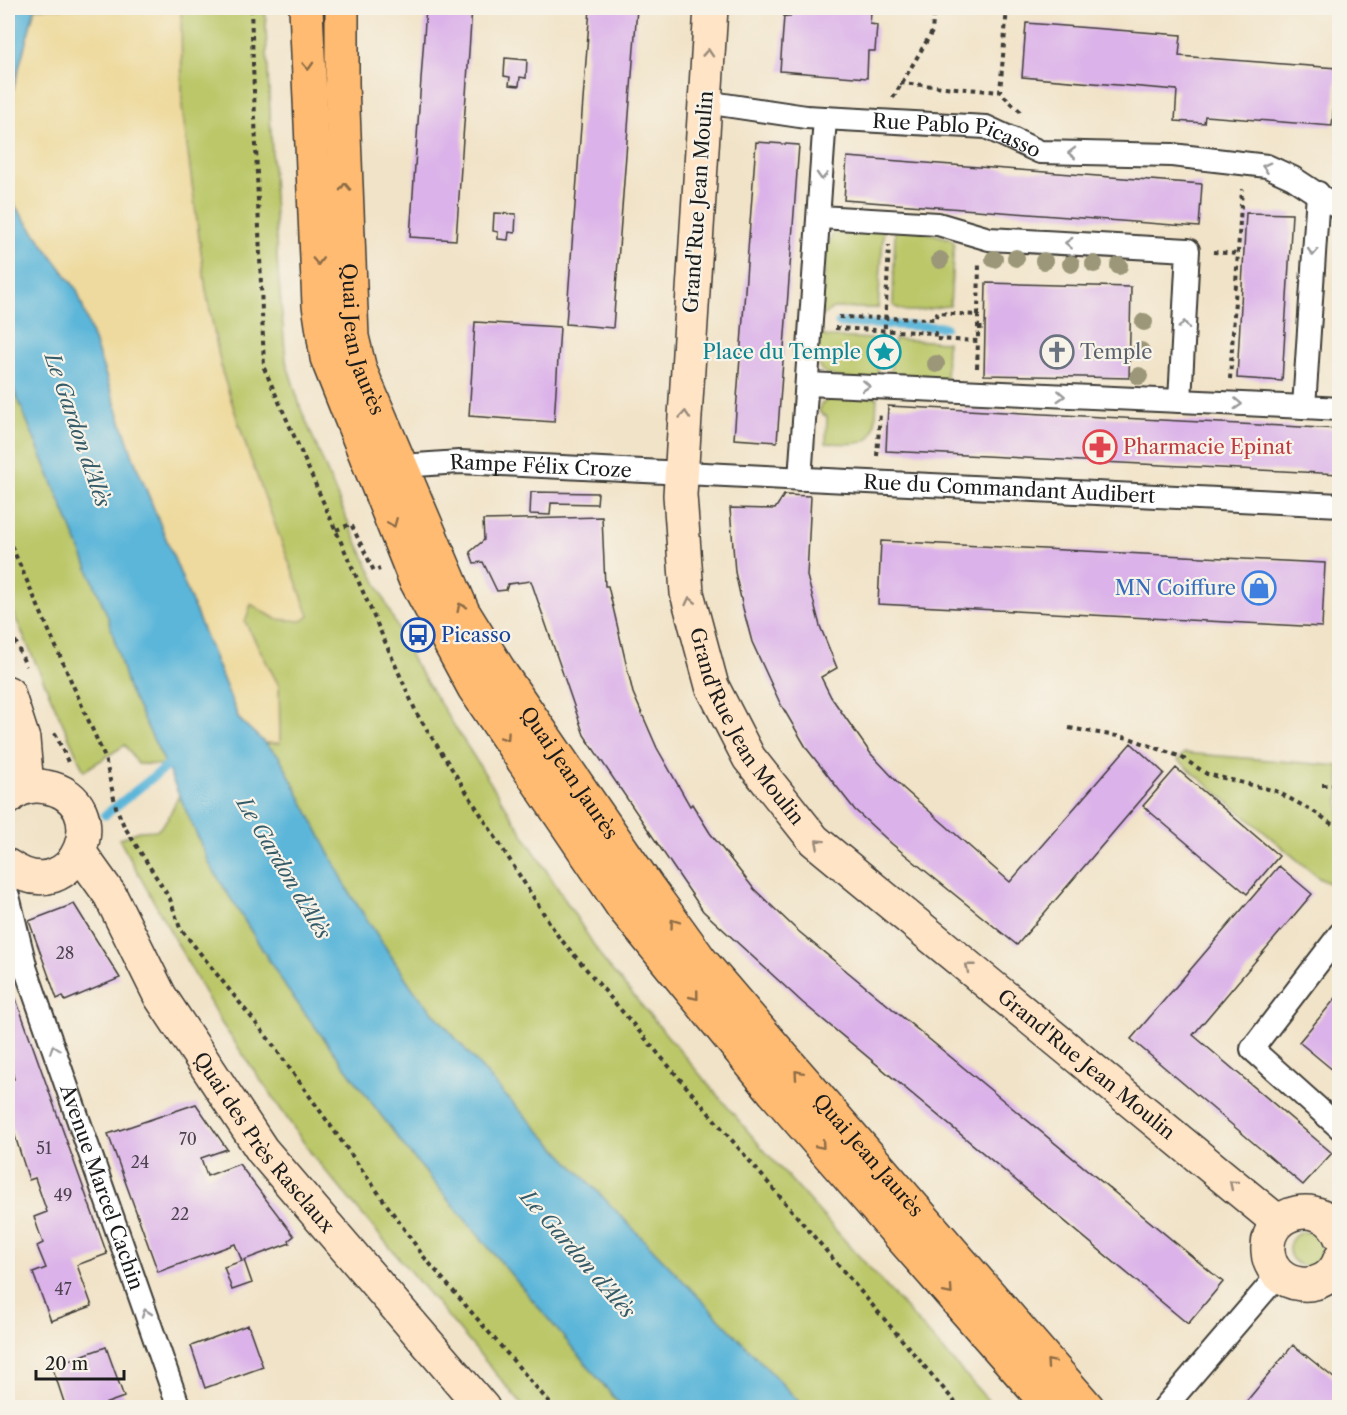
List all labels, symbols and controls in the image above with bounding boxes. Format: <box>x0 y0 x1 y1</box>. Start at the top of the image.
one-way arrow <box>701 48 714 57</box>
one-way arrow <box>302 61 315 70</box>
street label: Grand'Rue Jean Moulin <box>678 90 718 314</box>
street label: Rue Pablo Picasso <box>872 109 1045 163</box>
one-way arrow <box>1068 147 1077 159</box>
one-way arrow <box>1261 162 1272 174</box>
one-way arrow <box>816 172 829 181</box>
one-way arrow <box>339 182 352 191</box>
one-way arrow <box>1064 237 1073 250</box>
one-way arrow <box>1307 247 1320 256</box>
one-way arrow <box>311 256 324 265</box>
street label: Quai Jean Jaurès <box>337 263 390 418</box>
one-way arrow <box>1177 321 1190 330</box>
place icon: Place du Temple <box>866 334 902 370</box>
church icon: Temple <box>1039 334 1075 370</box>
place label: Place du Temple <box>703 340 861 364</box>
place label: Temple <box>1080 340 1152 364</box>
water label: Le Gardon d'Alès <box>39 348 116 511</box>
one-way arrow <box>862 380 871 393</box>
one-way arrow <box>1056 389 1065 402</box>
one-way arrow <box>1234 398 1243 411</box>
one-way arrow <box>678 410 691 419</box>
pharmacy icon: Pharmacie Epinat <box>1082 429 1118 465</box>
place label: Pharmacie Epinat <box>1123 435 1292 459</box>
street label: Rampe Félix Croze <box>449 450 632 482</box>
street label: Rue du Commandant Audibert <box>863 470 1156 508</box>
one-way arrow <box>386 517 398 528</box>
shop icon: MN Coiffure <box>1241 570 1277 606</box>
place label: MN Coiffure <box>1115 576 1236 600</box>
one-way arrow <box>684 596 697 606</box>
one-way arrow <box>457 603 469 614</box>
bus stop icon: Picasso <box>400 617 436 653</box>
place label: Picasso <box>441 623 511 647</box>
street label: Grand'Rue Jean Moulin <box>685 625 810 830</box>
street label: Quai Jean Jaurès <box>515 702 623 844</box>
one-way arrow <box>499 730 510 741</box>
water label: Le Gardon d'Alès <box>231 790 337 944</box>
one-way arrow <box>815 839 826 850</box>
one-way arrow <box>670 919 681 930</box>
house number: 28 <box>56 943 74 963</box>
one-way arrow <box>965 963 976 974</box>
street label: Grand'Rue Jean Moulin <box>993 984 1180 1145</box>
one-way arrow <box>688 989 699 1000</box>
one-way arrow <box>48 1044 61 1055</box>
street label: Quai des Près Rasclaux <box>188 1047 340 1238</box>
one-way arrow <box>794 1070 805 1081</box>
street label: Avenue Marcel Cachin <box>55 1080 149 1294</box>
street label: Quai Jean Jaurès <box>808 1089 928 1222</box>
house number: 70 <box>179 1129 197 1149</box>
house number: 51 <box>36 1138 52 1158</box>
one-way arrow <box>814 1138 825 1149</box>
house number: 24 <box>131 1152 149 1172</box>
one-way arrow <box>1229 1181 1240 1192</box>
water label: Le Gardon d'Alès <box>514 1183 641 1324</box>
house number: 49 <box>54 1185 72 1205</box>
house number: 22 <box>171 1204 189 1224</box>
house number: 47 <box>54 1279 72 1299</box>
one-way arrow <box>942 1284 953 1295</box>
one-way arrow <box>140 1308 153 1319</box>
scale bar <box>36 1343 124 1381</box>
text: 20 m <box>45 1353 89 1375</box>
one-way arrow <box>1046 1360 1057 1370</box>

